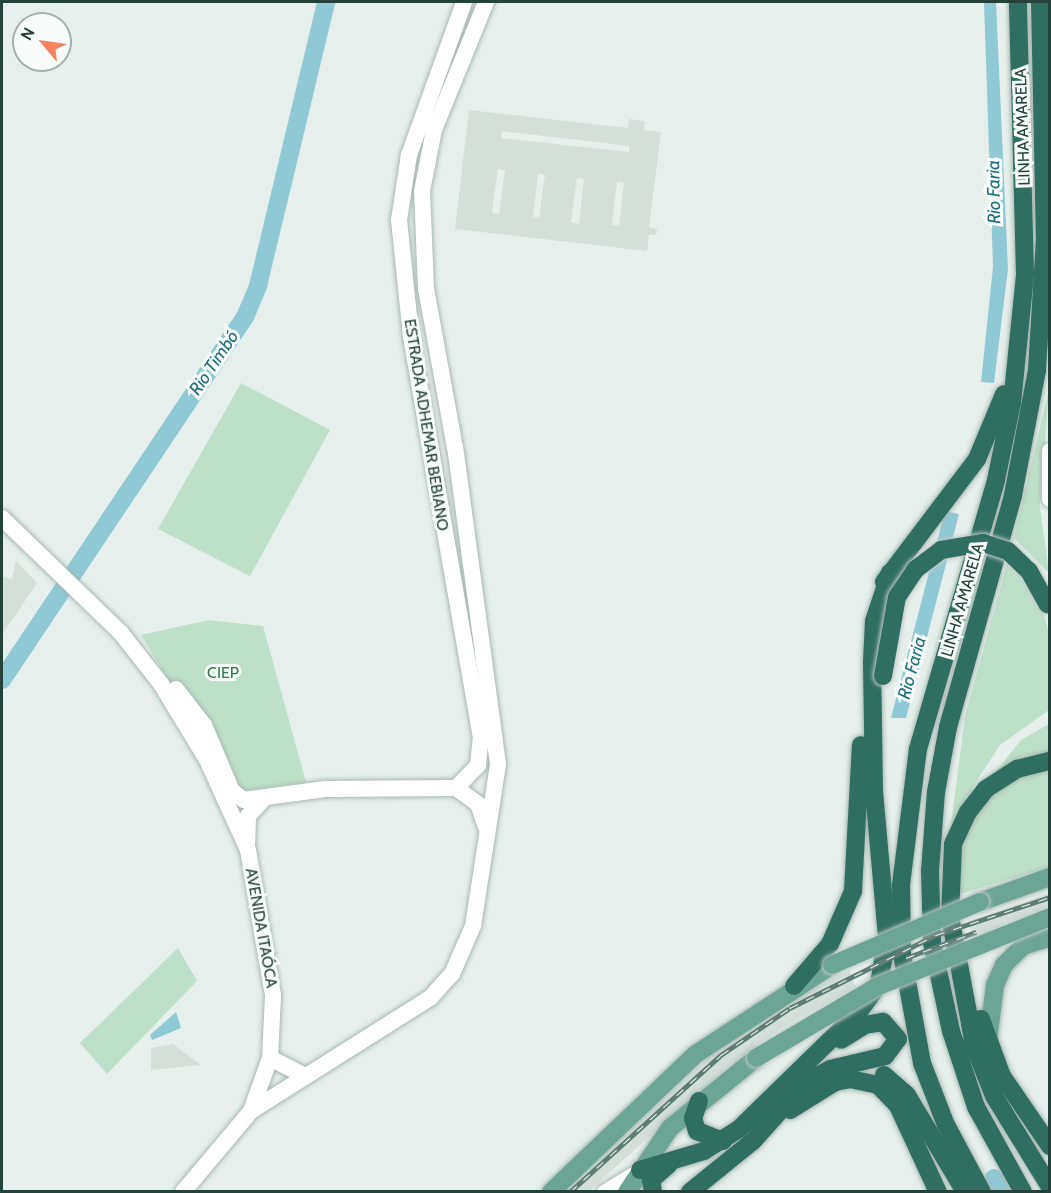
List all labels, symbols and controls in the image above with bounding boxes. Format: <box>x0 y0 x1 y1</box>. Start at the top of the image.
north arrow <box>12 12 72 72</box>
text: N <box>17 24 39 44</box>
street label: LINHA AMARELA <box>1011 68 1035 186</box>
water label: Rio Faria <box>983 160 1005 224</box>
street label: ESTRADA ADHEMAR BEBIANO <box>400 318 452 532</box>
water label: Rio Timbó <box>185 327 243 399</box>
street label: LINHA AMARELA <box>938 541 988 659</box>
water label: Rio Faria <box>893 634 931 702</box>
park label: CIEP <box>207 663 239 683</box>
street label: AVENIDA ITAÓCA <box>241 867 281 989</box>

